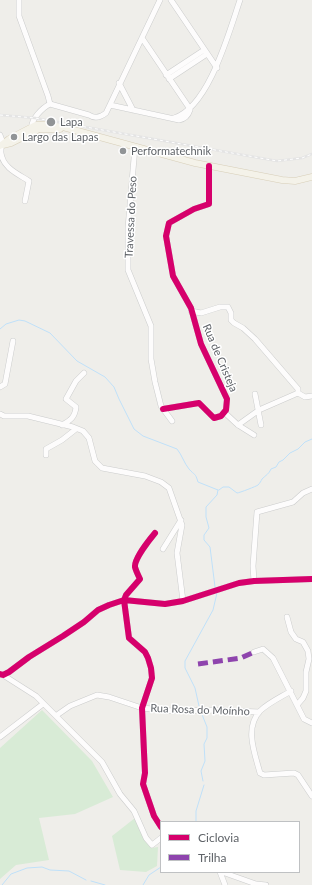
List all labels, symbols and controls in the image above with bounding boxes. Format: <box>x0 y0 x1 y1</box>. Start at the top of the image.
place label: Lapa <box>60 115 83 129</box>
marker: Lapa <box>45 116 57 128</box>
place label: Largo das Lapas <box>22 130 98 144</box>
marker: Largo das Lapas <box>9 132 19 142</box>
place label: Performatechnik <box>131 144 211 158</box>
marker: Performatechnik <box>118 146 128 156</box>
street label: Travessa do Peso <box>122 176 140 258</box>
street label: Rua de Cristeja <box>200 322 240 394</box>
street label: Rua Rosa do Moínho <box>150 702 250 718</box>
legend <box>160 821 300 873</box>
text: Ciclovia <box>198 830 239 845</box>
text: Trilha <box>198 850 227 865</box>

